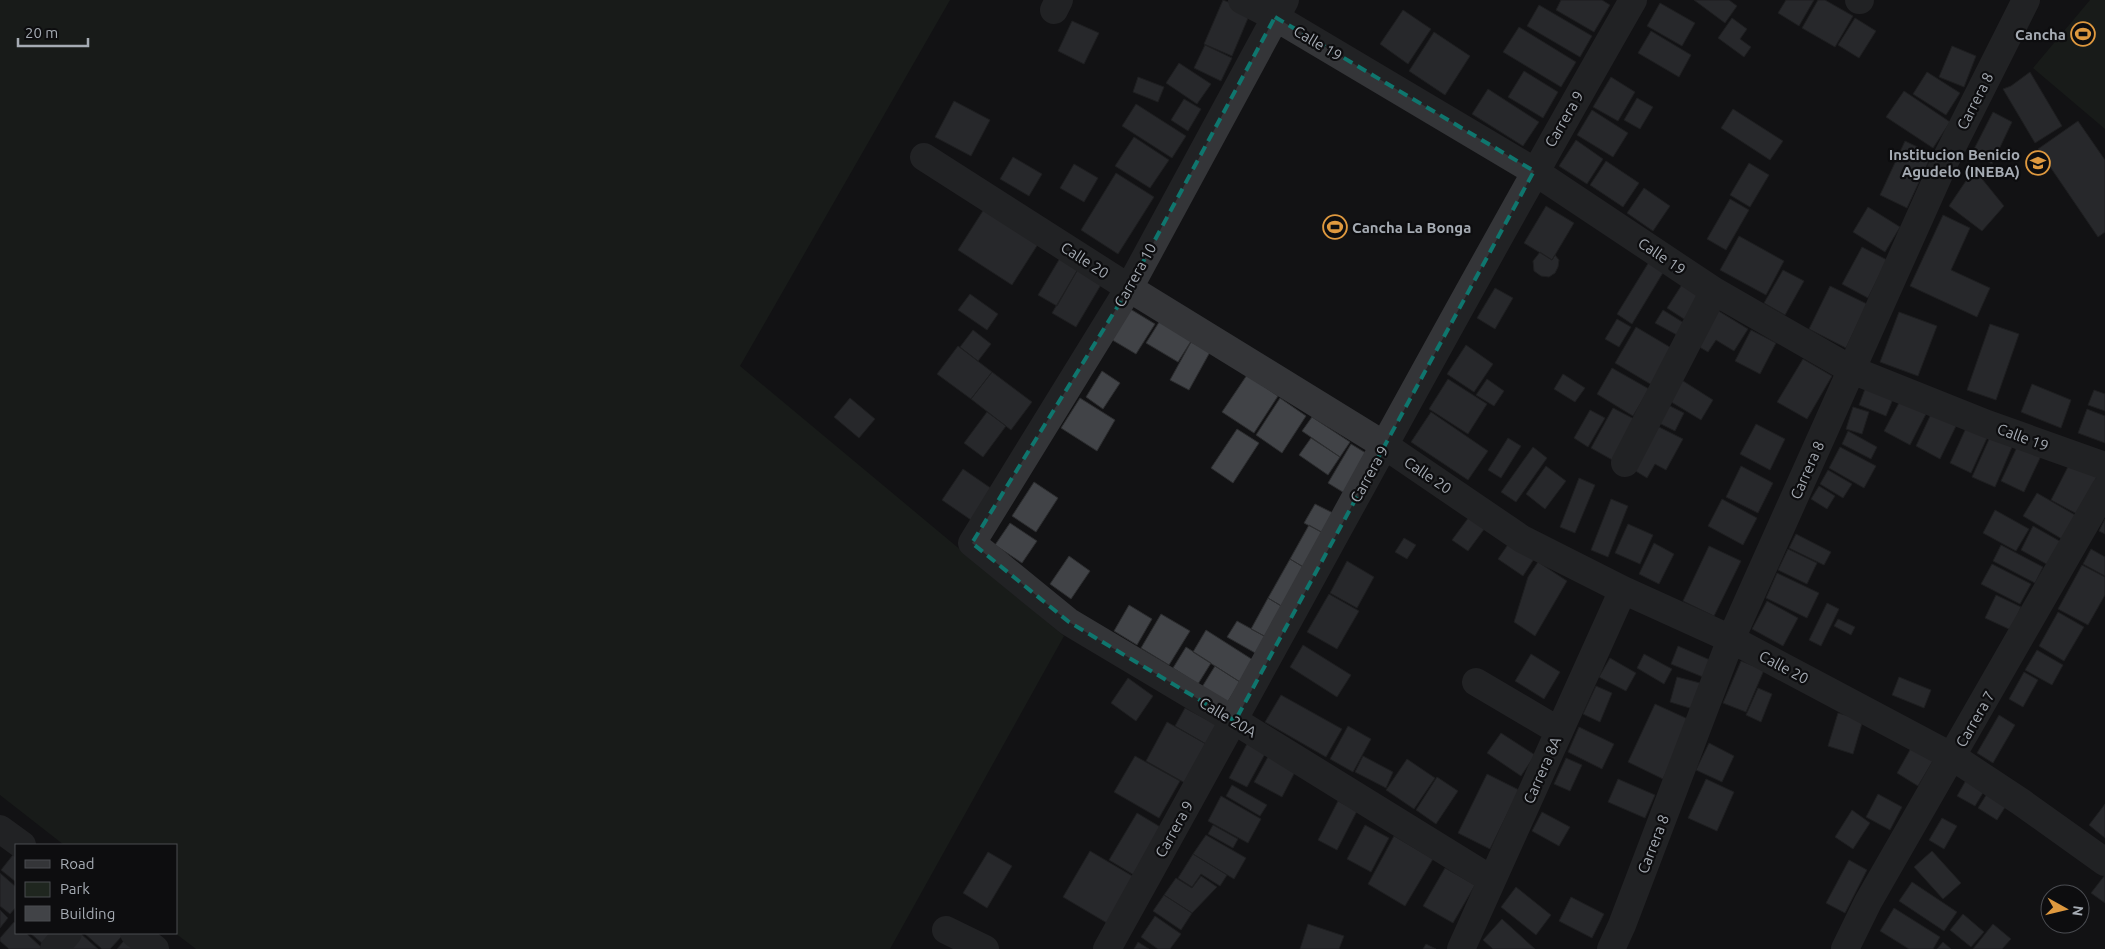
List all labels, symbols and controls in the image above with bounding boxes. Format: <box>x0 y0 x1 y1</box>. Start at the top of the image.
scale bar <box>18 15 88 47</box>
sports icon: Cancha <box>2070 21 2096 47</box>
street label: Calle 19 <box>1291 22 1345 64</box>
text: 20 m <box>25 24 58 41</box>
place label: Cancha <box>2015 26 2066 43</box>
street label: Carrera 8 <box>1953 70 1997 132</box>
street label: Carrera 9 <box>1541 88 1587 150</box>
place label: Institucion Benicio Agudelo (INEBA) <box>1889 146 2020 180</box>
school or university icon: Institucion Benicio Agudelo (INEBA) <box>2025 150 2051 176</box>
sports icon: Cancha La Bonga <box>1322 214 1348 240</box>
place label: Cancha La Bonga <box>1352 219 1471 236</box>
street label: Calle 19 <box>1635 234 1689 278</box>
street label: Calle 20 <box>1058 238 1112 282</box>
street label: Carrera 10 <box>1111 240 1159 310</box>
street label: Calle 19 <box>1995 420 2051 454</box>
street label: Carrera 8 <box>1787 438 1827 502</box>
street label: Carrera 9 <box>1347 443 1391 505</box>
street label: Calle 20 <box>1401 453 1455 497</box>
street label: Calle 20 <box>1756 647 1812 687</box>
street label: Carrera 7 <box>1952 688 1998 750</box>
street label: Calle 20A <box>1197 693 1260 741</box>
street label: Carrera 8A <box>1520 734 1564 806</box>
street label: Carrera 9 <box>1152 798 1196 860</box>
street label: Carrera 8 <box>1634 812 1672 876</box>
legend <box>15 844 178 934</box>
text: Road <box>60 855 95 872</box>
text: Park <box>60 880 90 897</box>
north arrow <box>2040 884 2090 934</box>
text: Building <box>60 905 115 922</box>
text: N <box>2069 905 2087 917</box>

